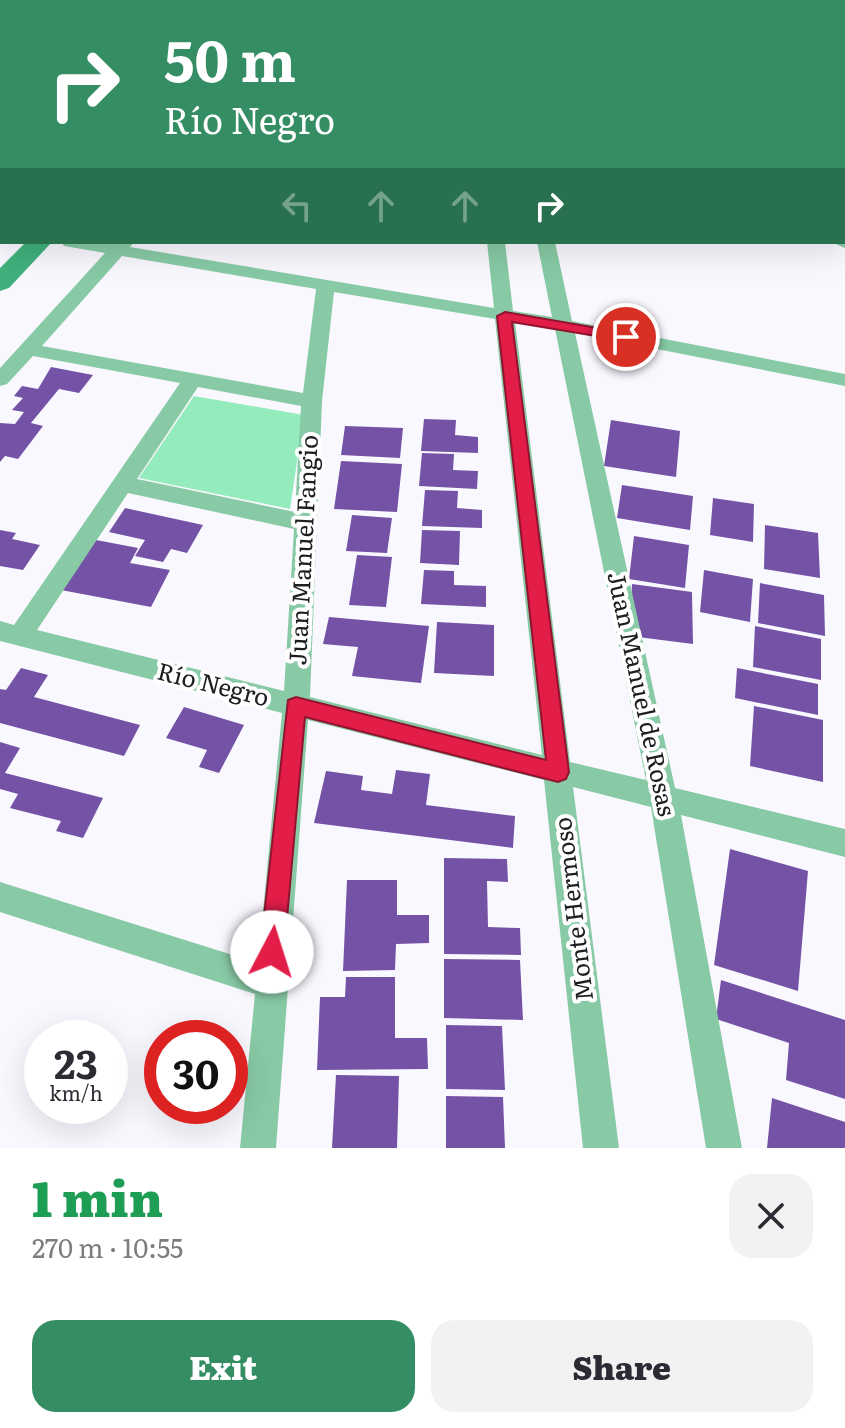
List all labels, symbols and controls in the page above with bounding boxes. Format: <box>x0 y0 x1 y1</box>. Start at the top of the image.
text: 50 m <box>164 16 296 99</box>
icon: right <box>32 32 136 136</box>
text: Río Negro <box>164 92 335 145</box>
icon: left <box>275 184 319 228</box>
icon: ahead <box>359 184 403 228</box>
icon: ahead <box>443 184 487 228</box>
icon: right <box>527 184 571 228</box>
pin <box>592 303 660 371</box>
icon: arrive <box>604 315 648 359</box>
street label: Juan Manuel Fangio <box>278 434 325 666</box>
street label: Juan Manuel de Rosas <box>600 568 687 819</box>
street label: Río Negro <box>154 652 273 713</box>
street label: Monte Hermoso <box>543 816 600 1003</box>
position arrow <box>230 910 314 994</box>
speed limit sign: 30 <box>144 1020 248 1124</box>
text: 23 <box>54 1032 98 1091</box>
text: km/h <box>49 1077 103 1107</box>
text: 1 min <box>32 1161 163 1232</box>
button: close <box>729 1174 813 1258</box>
text: 270 m · 10:55 <box>32 1227 183 1266</box>
button: Exit <box>32 1320 415 1412</box>
button: Share <box>431 1320 813 1412</box>

